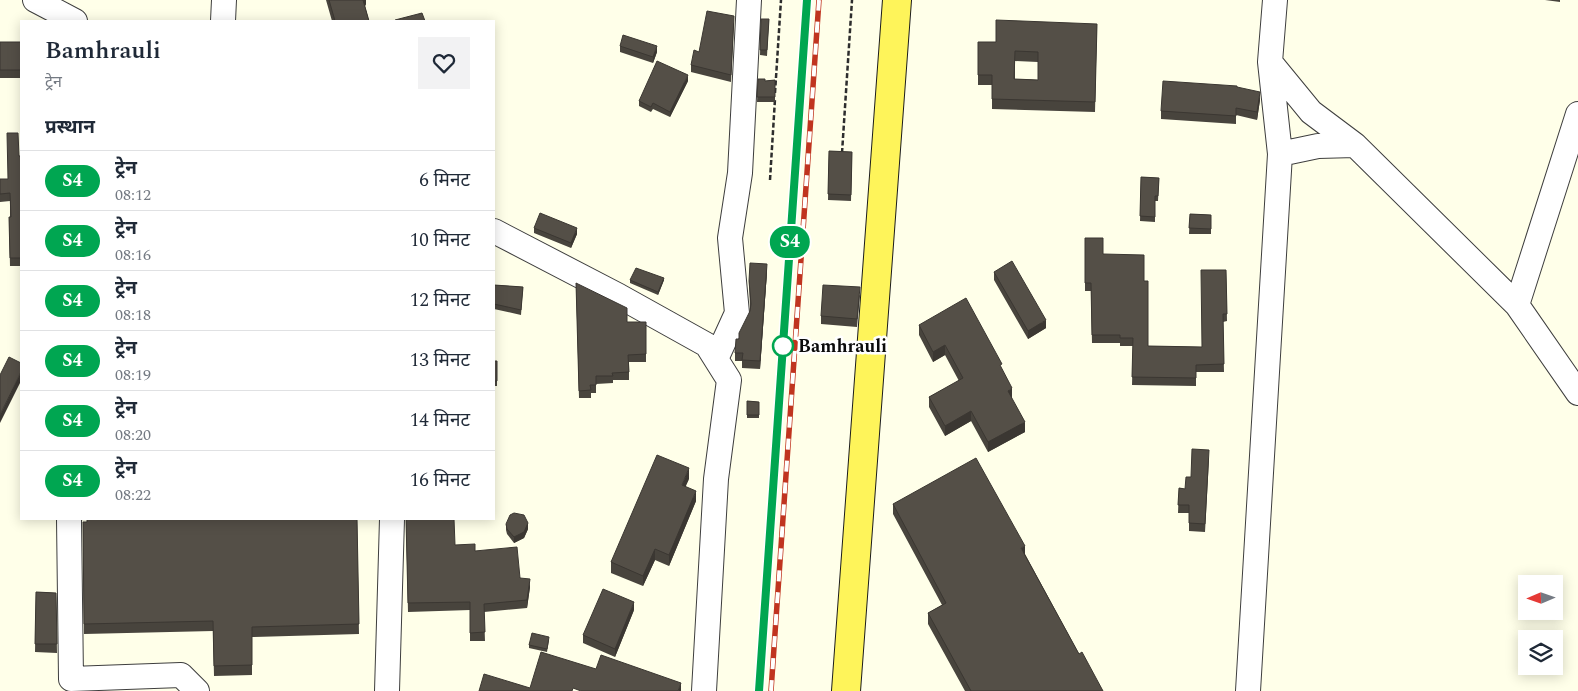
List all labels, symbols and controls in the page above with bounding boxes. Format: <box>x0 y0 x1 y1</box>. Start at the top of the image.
text: Bamhrauli <box>45 33 161 69</box>
button: heart <box>418 37 470 89</box>
text: ट्रेन <box>45 70 62 94</box>
text: प्रस्थान <box>45 113 95 142</box>
text: ट्रेन <box>115 154 137 183</box>
text: 6 मिनट <box>419 166 470 195</box>
text: S4 <box>62 167 83 194</box>
text: 08:12 <box>115 183 151 207</box>
text: ट्रेन <box>115 214 137 243</box>
text: 10 मिनट <box>410 226 470 255</box>
line badge: S4 <box>768 226 812 258</box>
text: S4 <box>62 227 83 254</box>
text: S4 <box>780 228 800 255</box>
text: 08:16 <box>115 243 151 267</box>
text: ट्रेन <box>115 274 137 303</box>
text: 12 मिनट <box>410 286 470 315</box>
text: S4 <box>62 287 83 314</box>
text: 08:18 <box>115 303 151 327</box>
place label: Bamhrauli <box>798 333 887 360</box>
text: ट्रेन <box>115 334 137 363</box>
marker: Bamhrauli <box>772 335 794 357</box>
text: 13 मिनट <box>410 346 470 375</box>
text: S4 <box>62 347 83 374</box>
text: 08:19 <box>115 363 151 387</box>
text: ट्रेन <box>115 394 137 423</box>
text: 14 मिनट <box>410 406 470 435</box>
text: S4 <box>62 407 83 434</box>
text: 08:20 <box>115 423 151 447</box>
text: ट्रेन <box>115 454 137 483</box>
text: 16 मिनट <box>410 466 470 495</box>
text: S4 <box>62 467 83 494</box>
text: 08:22 <box>115 483 151 507</box>
north arrow <box>1518 575 1562 620</box>
map controls <box>1518 575 1563 675</box>
button: layers <box>1518 630 1563 675</box>

